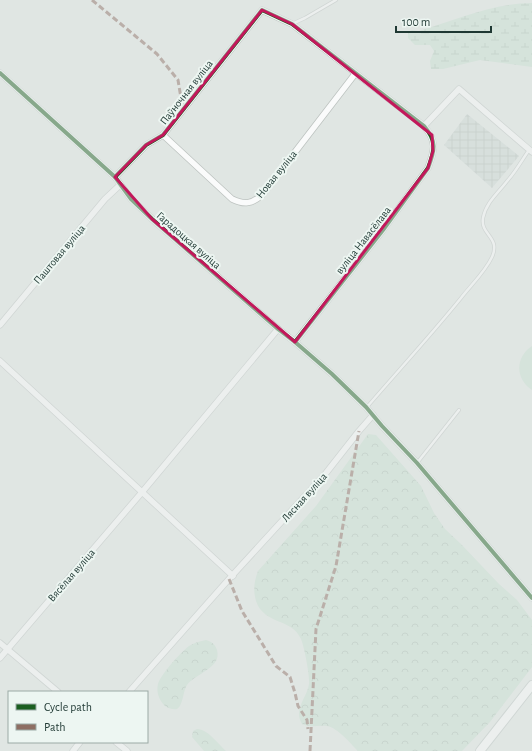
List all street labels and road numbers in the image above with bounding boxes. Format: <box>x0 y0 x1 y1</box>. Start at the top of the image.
street label: Паўночная вуліца <box>158 58 215 127</box>
street label: Новая вуліца <box>254 148 299 200</box>
street label: вуліца Навасёлава <box>334 205 393 276</box>
street label: Гарадоцкая вуліца <box>155 210 223 271</box>
street label: Паштовая вуліца <box>31 223 87 286</box>
street label: Лясная вуліца <box>280 471 329 524</box>
street label: Вясёлая вуліца <box>46 547 97 604</box>

